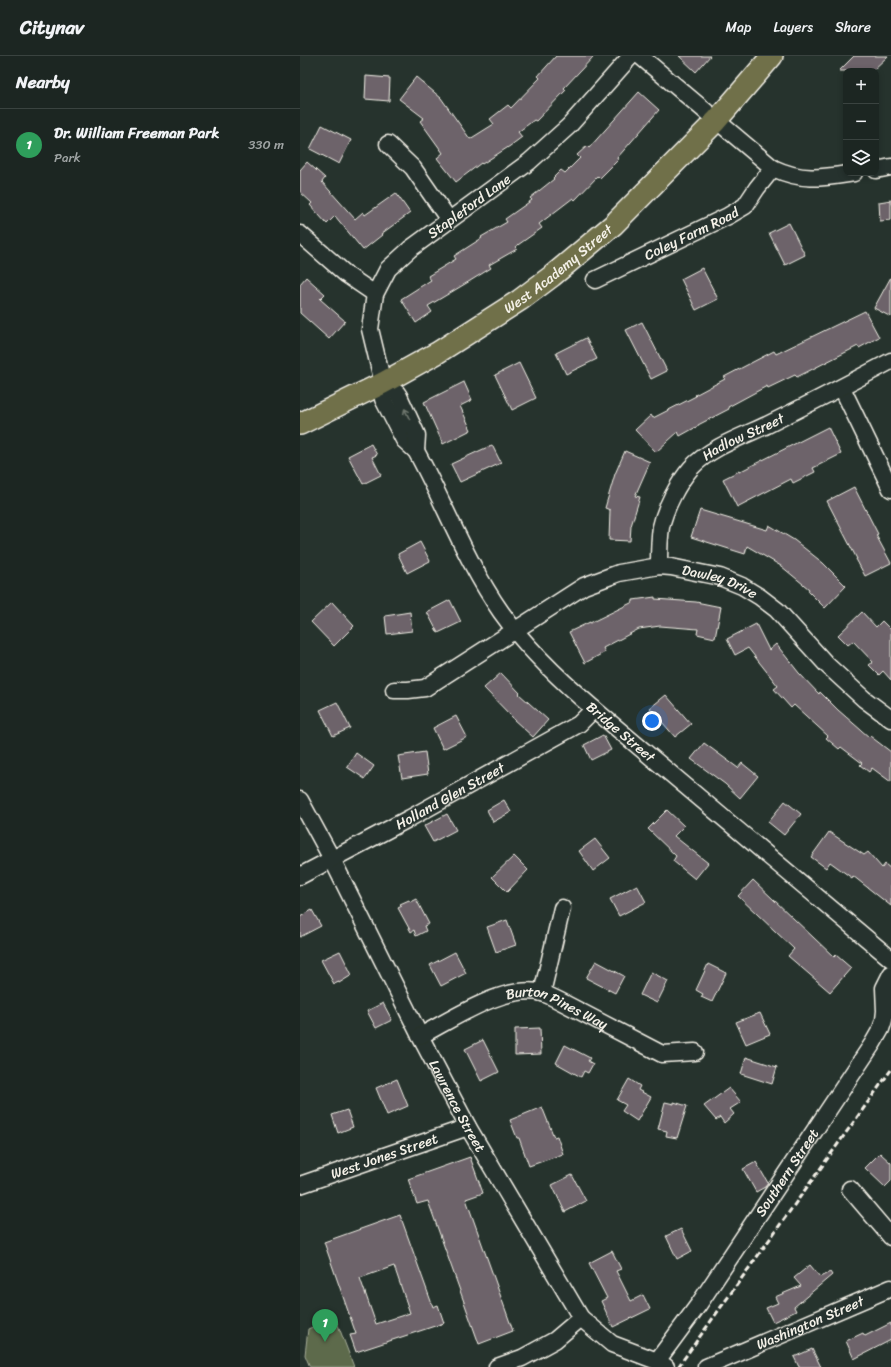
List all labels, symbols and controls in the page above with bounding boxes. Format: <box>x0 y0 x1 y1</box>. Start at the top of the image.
text: Citynav <box>20 11 84 44</box>
text: Map <box>726 15 751 40</box>
text: Layers <box>773 15 813 40</box>
text: Share <box>835 15 871 40</box>
text: Nearby <box>16 67 70 97</box>
map controls <box>843 68 879 176</box>
button: + <box>843 68 879 104</box>
button: − <box>843 104 879 140</box>
text: Dr. William Freeman Park <box>54 120 219 146</box>
text: 1 <box>26 133 32 156</box>
text: 330 m <box>248 133 284 156</box>
button: layers <box>843 140 879 176</box>
text: Park <box>54 146 81 169</box>
street label: Stapleford Lane <box>422 167 517 246</box>
street label: Coley Farm Road <box>640 199 745 268</box>
street label: West Academy Street <box>499 217 620 321</box>
street label: Hadlow Street <box>697 406 790 468</box>
one-way arrow <box>403 408 410 420</box>
street label: Dawley Drive <box>680 558 762 606</box>
street label: Bridge Street <box>580 695 662 770</box>
your location <box>642 711 662 731</box>
street label: Holland Glen Street <box>391 755 511 837</box>
street label: Burton Pines Way <box>503 979 613 1037</box>
street label: Lawrence Street <box>422 1055 492 1157</box>
street label: Southern Street <box>749 1123 826 1222</box>
street label: West Jones Street <box>327 1126 441 1187</box>
street label: Washington Street <box>752 1288 869 1357</box>
pin: 1 <box>312 1309 338 1342</box>

